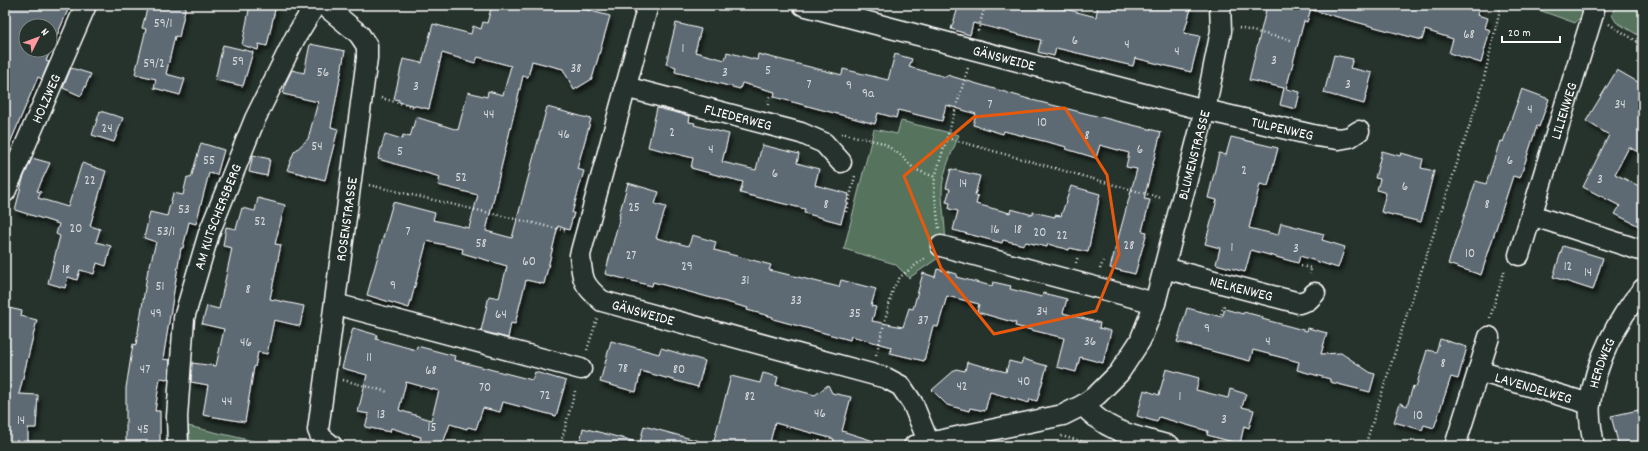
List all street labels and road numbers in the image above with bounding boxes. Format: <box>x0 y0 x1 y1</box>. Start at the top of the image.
street label: GÄNSWEIDE <box>970 41 1038 78</box>
street label: HOLZWEG <box>27 71 68 127</box>
street label: LILIENWEG <box>1546 80 1584 143</box>
street label: FLIEDERWEG <box>701 99 774 138</box>
street label: BLUMENSTRASSE <box>1173 108 1218 203</box>
street label: TULPENWEG <box>1249 112 1315 148</box>
street label: AM KUTSCHERSBERG <box>190 161 249 273</box>
street label: ROSENSTRASSE <box>331 176 365 263</box>
street label: NELKENWEG <box>1207 271 1275 309</box>
street label: GÄNSWEIDE <box>609 295 677 333</box>
street label: HERDWEG <box>1584 335 1622 391</box>
street label: LAVENDELWEG <box>1492 368 1574 411</box>

